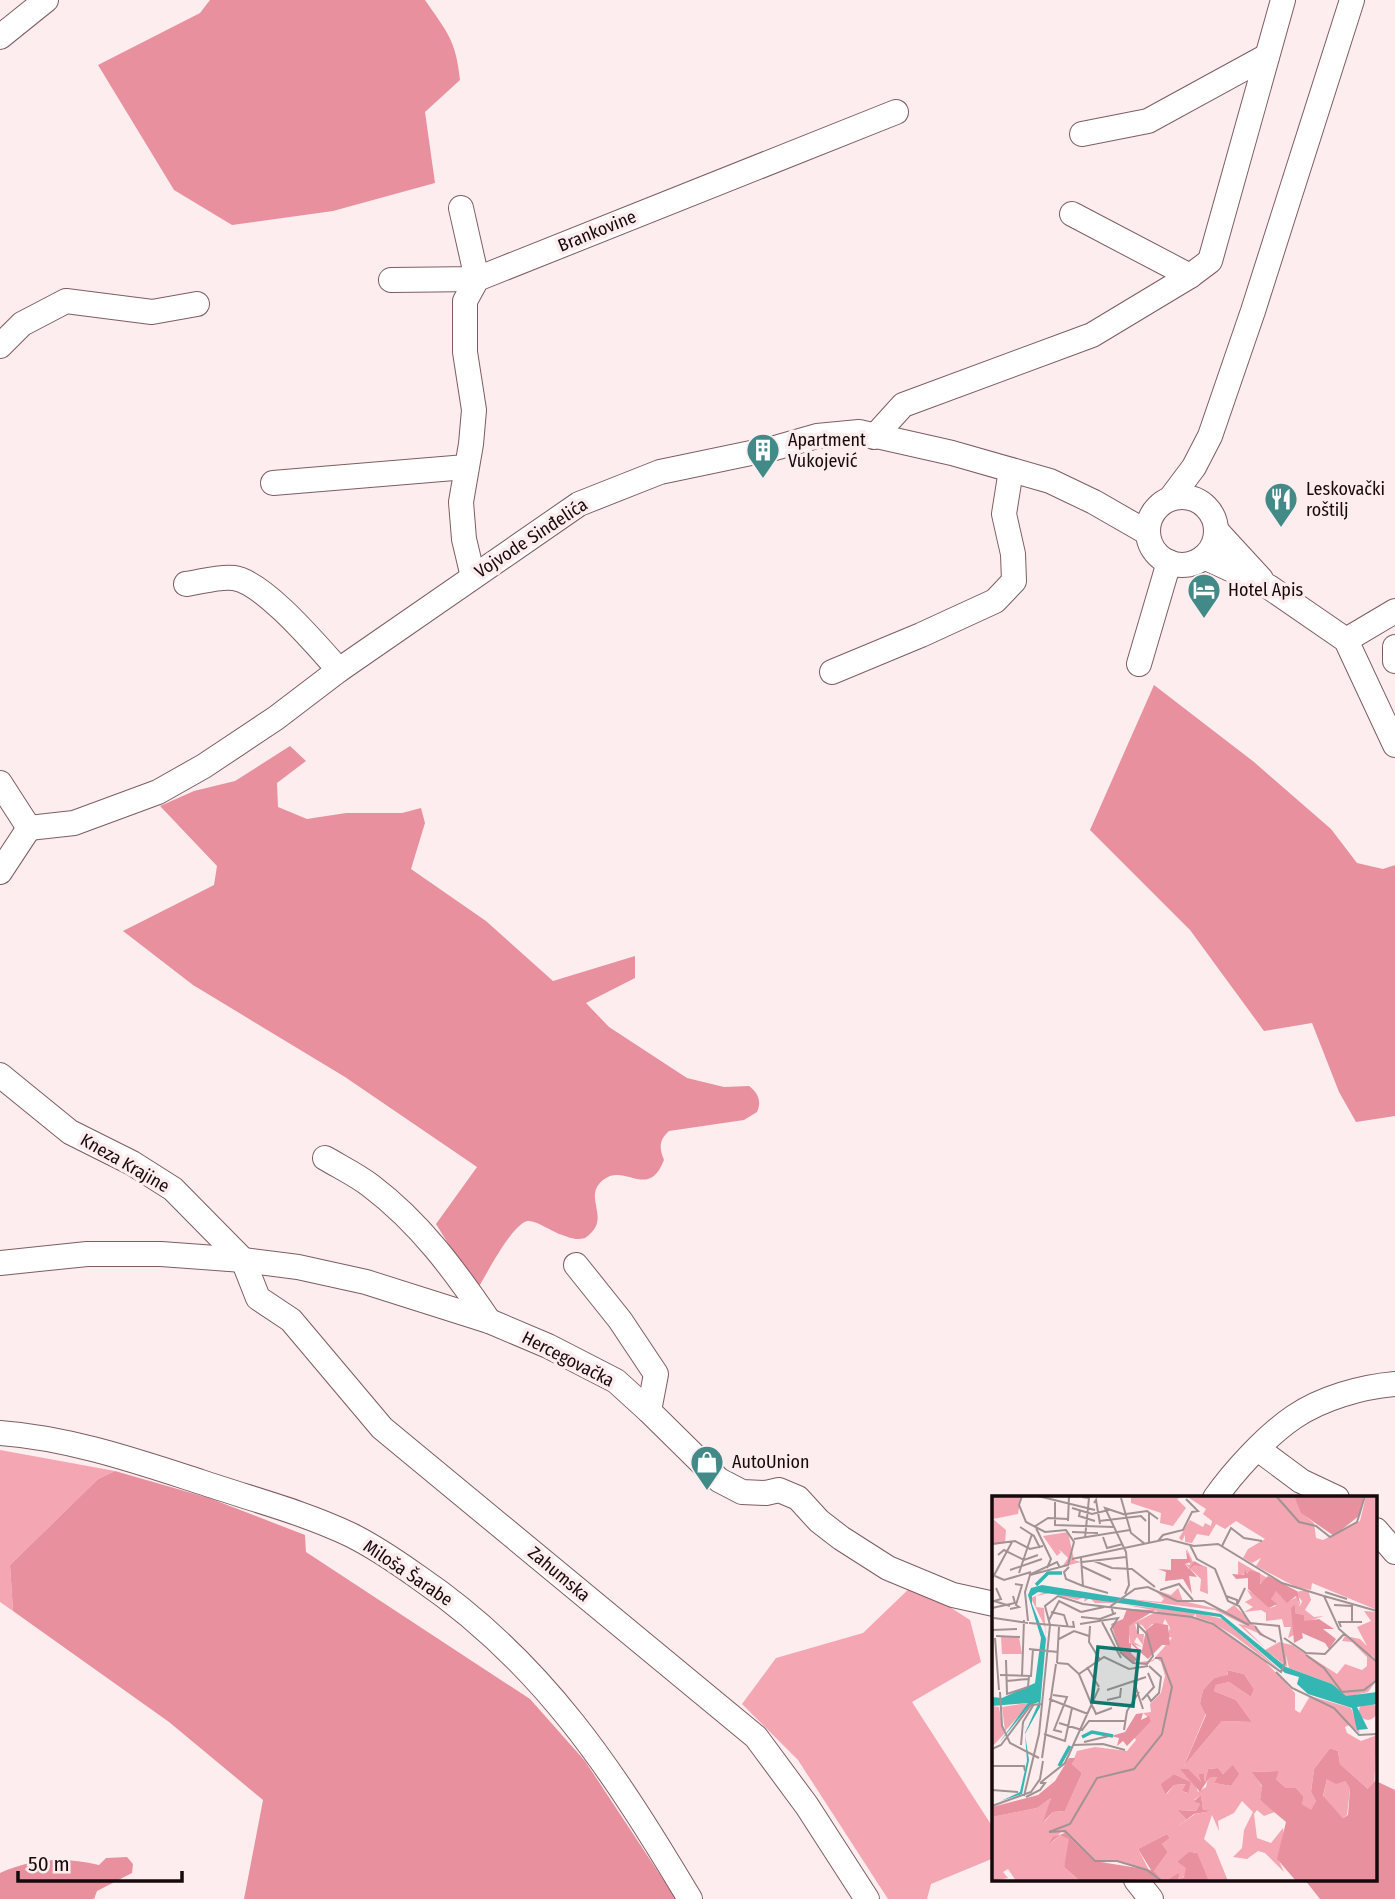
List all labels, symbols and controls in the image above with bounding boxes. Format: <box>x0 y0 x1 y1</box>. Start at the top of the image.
street label: Brankovine <box>555 205 639 257</box>
place label: Apartment Vukojević <box>788 429 866 472</box>
building icon: Apartment Vukojević <box>744 431 782 480</box>
place label: Leskovački roštilj <box>1306 478 1385 521</box>
restaurant icon: Leskovački roštilj <box>1262 480 1300 529</box>
street label: Vojvode Sinđelića <box>470 493 592 583</box>
hotel icon: Hotel Apis <box>1185 571 1223 620</box>
place label: Hotel Apis <box>1228 579 1303 601</box>
street label: Kneza Krajine <box>77 1129 173 1197</box>
street label: Hercegovačka <box>518 1326 618 1392</box>
shop icon: AutoUnion <box>688 1443 726 1492</box>
place label: AutoUnion <box>732 1451 810 1473</box>
inset map <box>992 1496 1378 1882</box>
street label: Miloša Šarabe <box>359 1535 457 1611</box>
street label: Zahumska <box>523 1542 595 1606</box>
scale bar <box>18 1840 182 1884</box>
text: 50 m <box>28 1851 70 1877</box>

